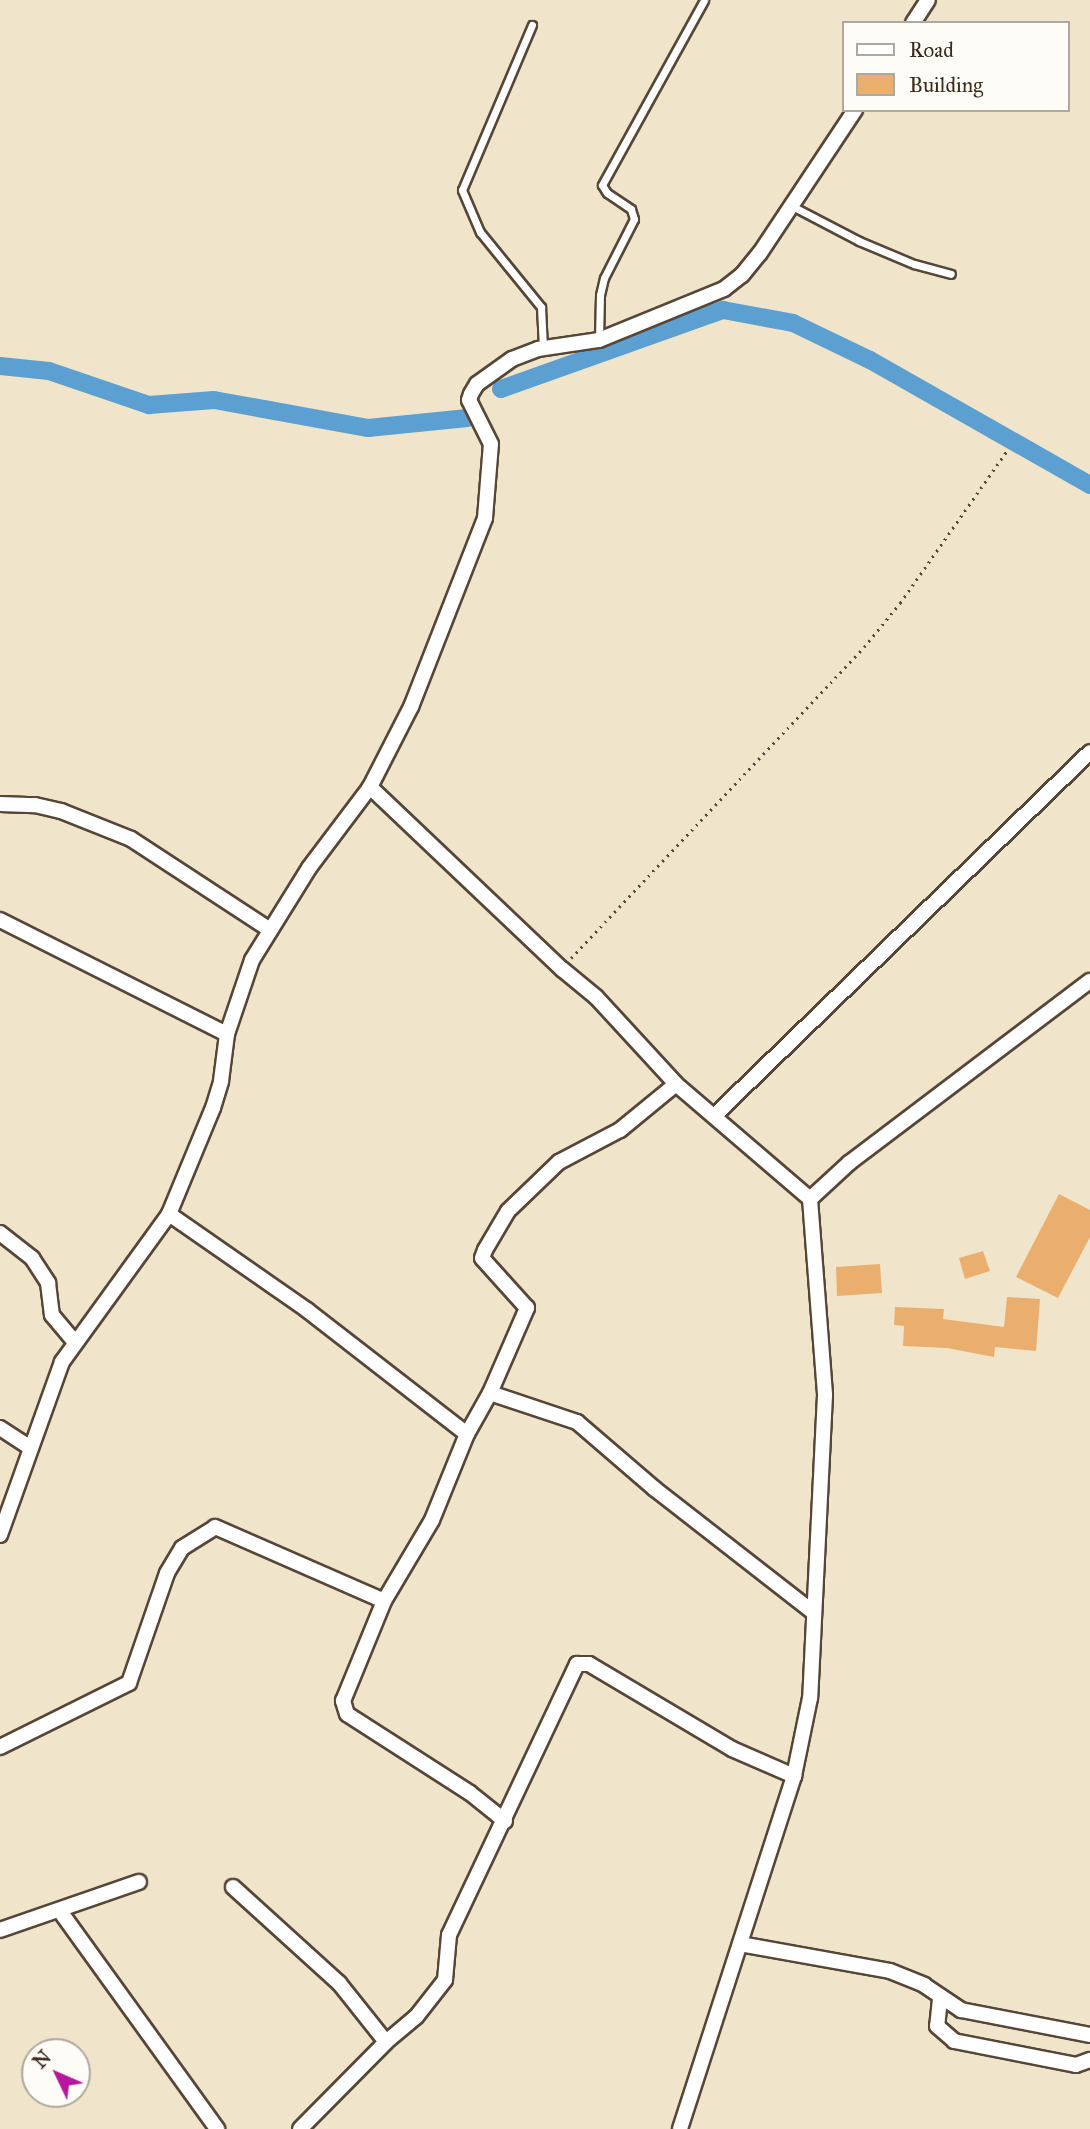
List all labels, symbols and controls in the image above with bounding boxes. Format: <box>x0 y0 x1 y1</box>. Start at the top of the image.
legend <box>842 21 1069 112</box>
text: Road <box>909 37 954 63</box>
text: Building <box>909 72 983 98</box>
north arrow <box>21 2038 91 2108</box>
text: N <box>28 2046 56 2073</box>

